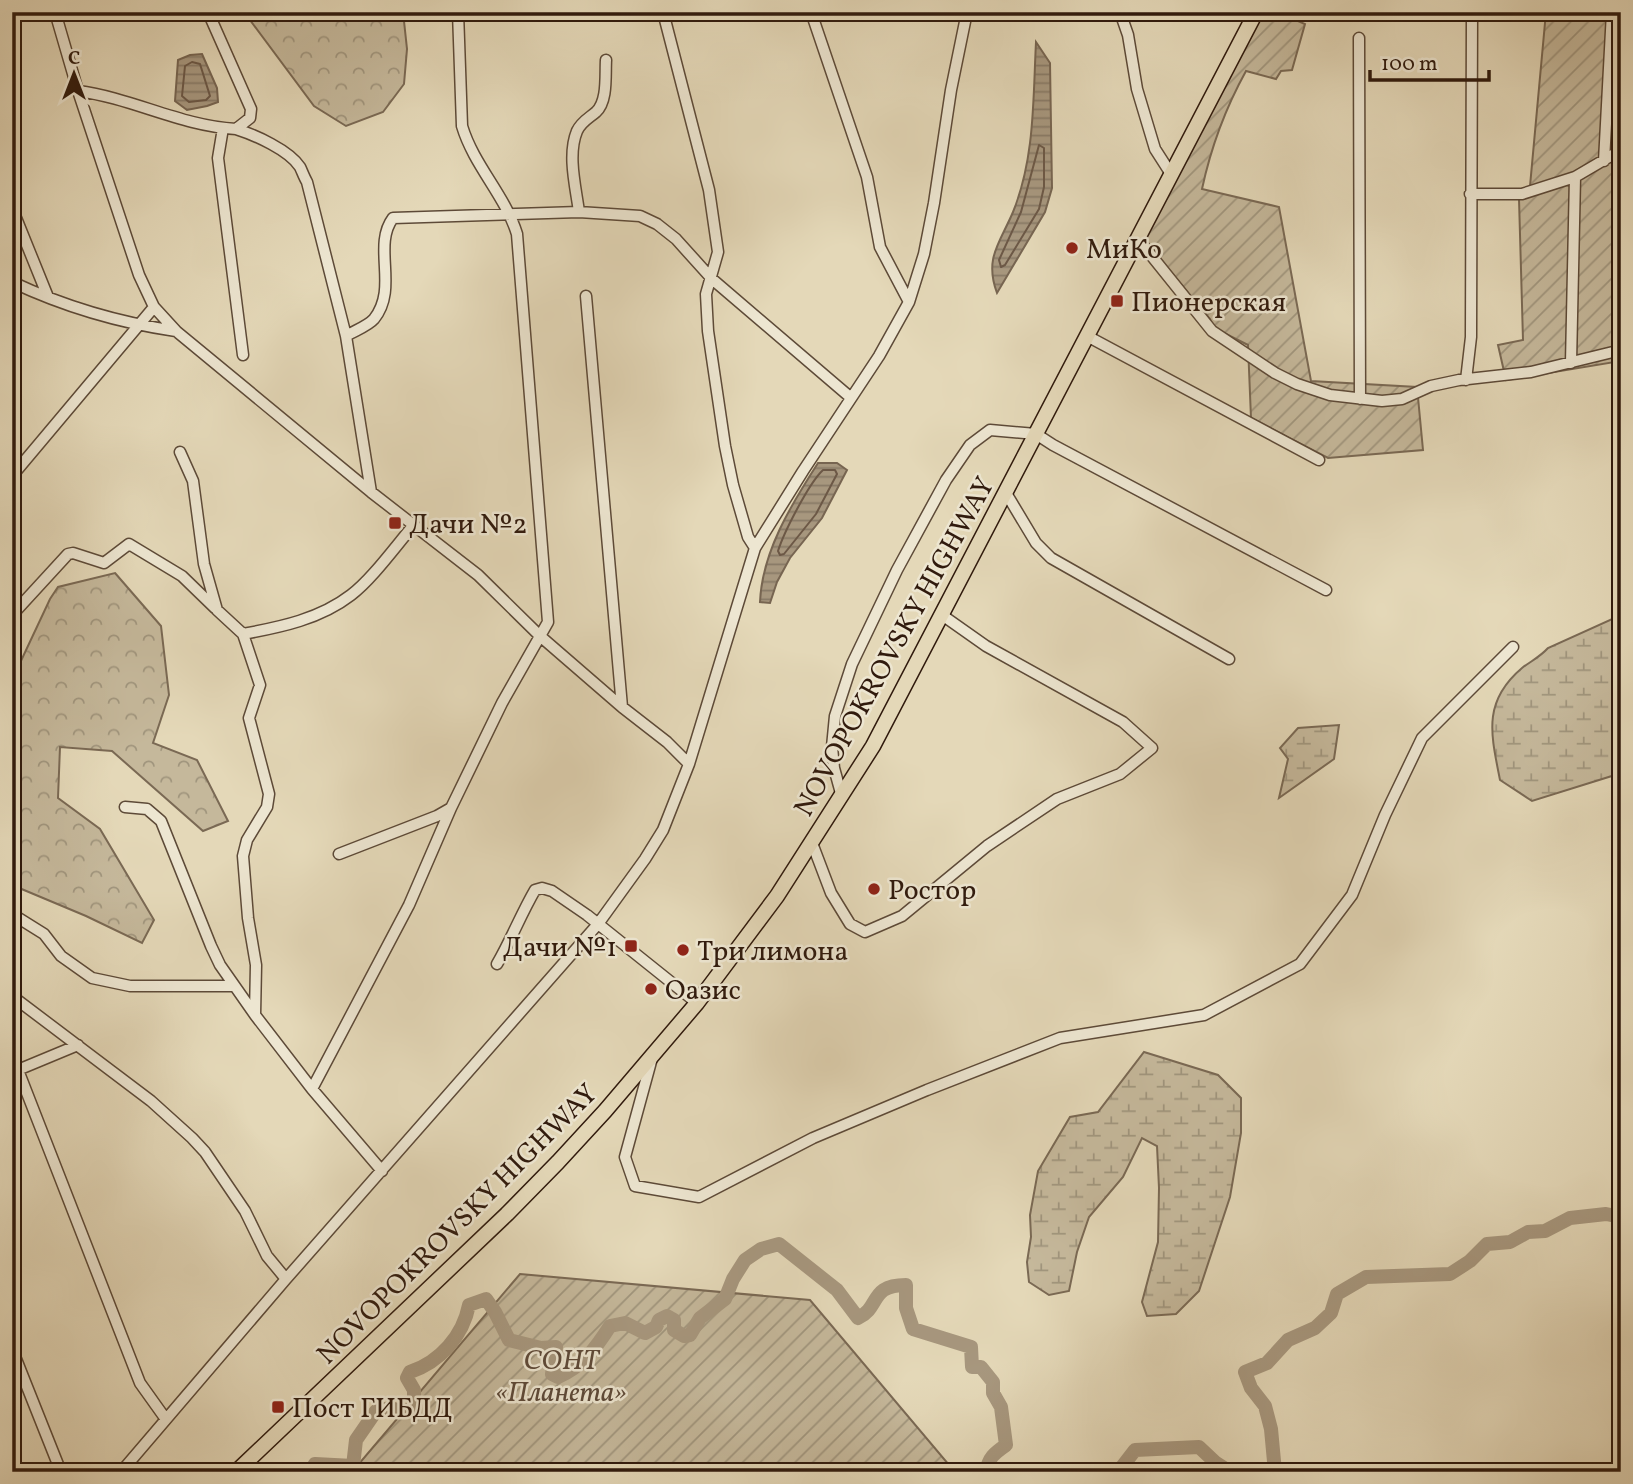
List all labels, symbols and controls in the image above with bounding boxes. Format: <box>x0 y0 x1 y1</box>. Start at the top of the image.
north arrow <box>38 38 108 108</box>
scale bar <box>1370 38 1490 82</box>
text: С <box>68 46 80 72</box>
text: 100 m <box>1381 50 1438 79</box>
place label: МиКо <box>1086 231 1162 270</box>
marker: МиКо <box>1064 240 1080 256</box>
place label: Пионерская <box>1131 284 1286 323</box>
marker: Пионерская <box>1109 293 1125 309</box>
street label: NOVOPOKROVSKY HIGHWAY <box>785 470 1005 824</box>
place label: Дачи №2 <box>409 506 528 545</box>
marker: Дачи №2 <box>387 515 403 531</box>
place label: Ростор <box>888 872 976 911</box>
marker: Ростор <box>866 881 882 897</box>
place label: Дачи №1 <box>503 929 617 968</box>
place label: Три лимона <box>697 933 848 972</box>
marker: Дачи №1 <box>623 938 639 954</box>
marker: Три лимона <box>675 942 691 958</box>
place label: Оазис <box>665 972 741 1011</box>
marker: Оазис <box>643 981 659 997</box>
street label: NOVOPOKROVSKY HIGHWAY <box>309 1076 607 1374</box>
park label: СОНТ «Планета» <box>495 1342 627 1413</box>
place label: Пост ГИБДД <box>292 1390 453 1429</box>
marker: Пост ГИБДД <box>270 1399 286 1415</box>

